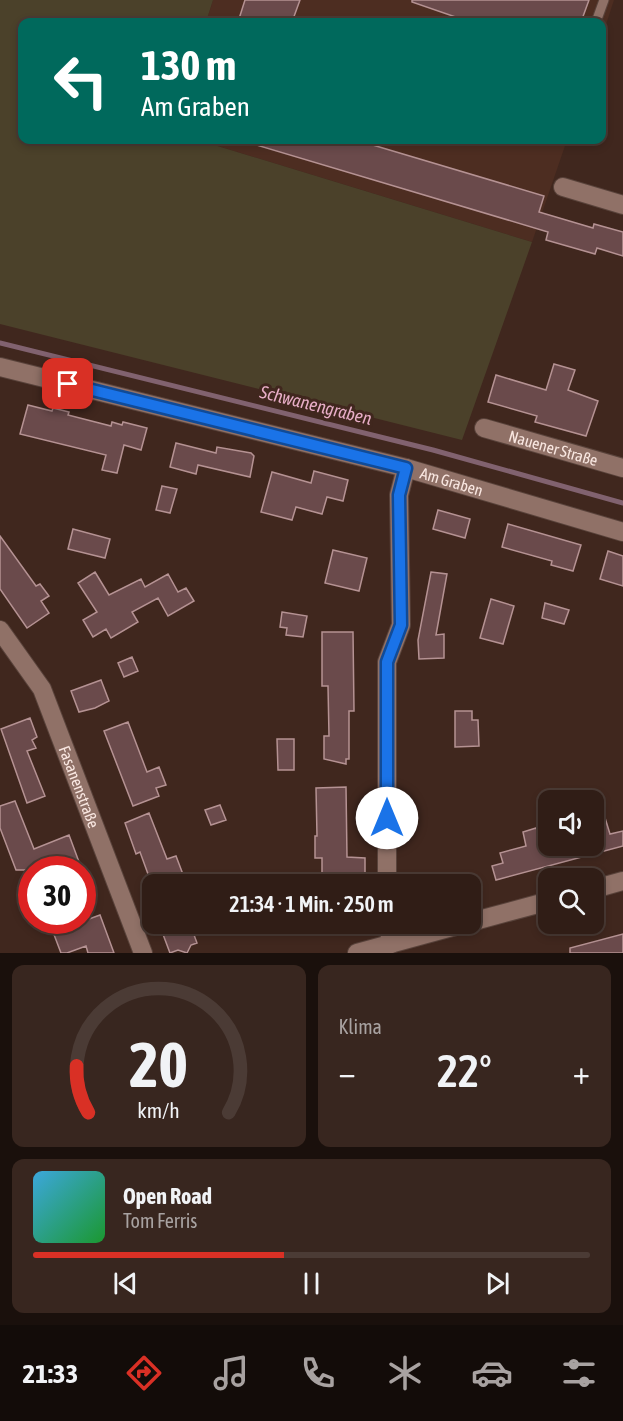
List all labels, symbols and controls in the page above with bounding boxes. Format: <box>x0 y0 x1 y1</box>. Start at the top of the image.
text: 130 m <box>141 41 236 89</box>
icon: left <box>42 42 120 120</box>
text: Am Graben <box>141 91 250 122</box>
pin <box>42 358 93 409</box>
icon: arrive <box>51 367 84 400</box>
water label: Schwanengraben <box>257 381 374 429</box>
street label: Nauener Straße <box>507 427 600 469</box>
street label: Am Graben <box>418 464 485 499</box>
street label: Fasanenstraße <box>56 743 103 830</box>
position arrow <box>355 786 419 850</box>
map controls <box>538 790 604 934</box>
button: sound <box>538 790 604 856</box>
speed limit sign: 30 <box>18 856 96 934</box>
button: search <box>538 868 604 934</box>
text: 21:34 · 1 Min. · 250 m <box>229 891 394 917</box>
text: Klima <box>339 1015 382 1038</box>
text: 20 <box>129 1029 188 1100</box>
text: 22° <box>437 1045 492 1097</box>
text: − <box>339 1053 356 1091</box>
text: + <box>573 1053 590 1091</box>
text: km/h <box>137 1098 180 1123</box>
text: Open Road <box>123 1183 212 1209</box>
text: Tom Ferris <box>123 1209 197 1232</box>
icon: previous <box>109 1267 142 1300</box>
icon: pause <box>295 1267 328 1300</box>
icon: next <box>481 1267 514 1300</box>
icon: directions <box>123 1352 165 1394</box>
icon: music <box>210 1352 252 1394</box>
icon: phone <box>297 1352 339 1394</box>
icon: climate <box>384 1352 426 1394</box>
icon: car <box>471 1352 513 1394</box>
icon: filters <box>558 1352 600 1394</box>
text: 21:33 <box>23 1358 78 1389</box>

